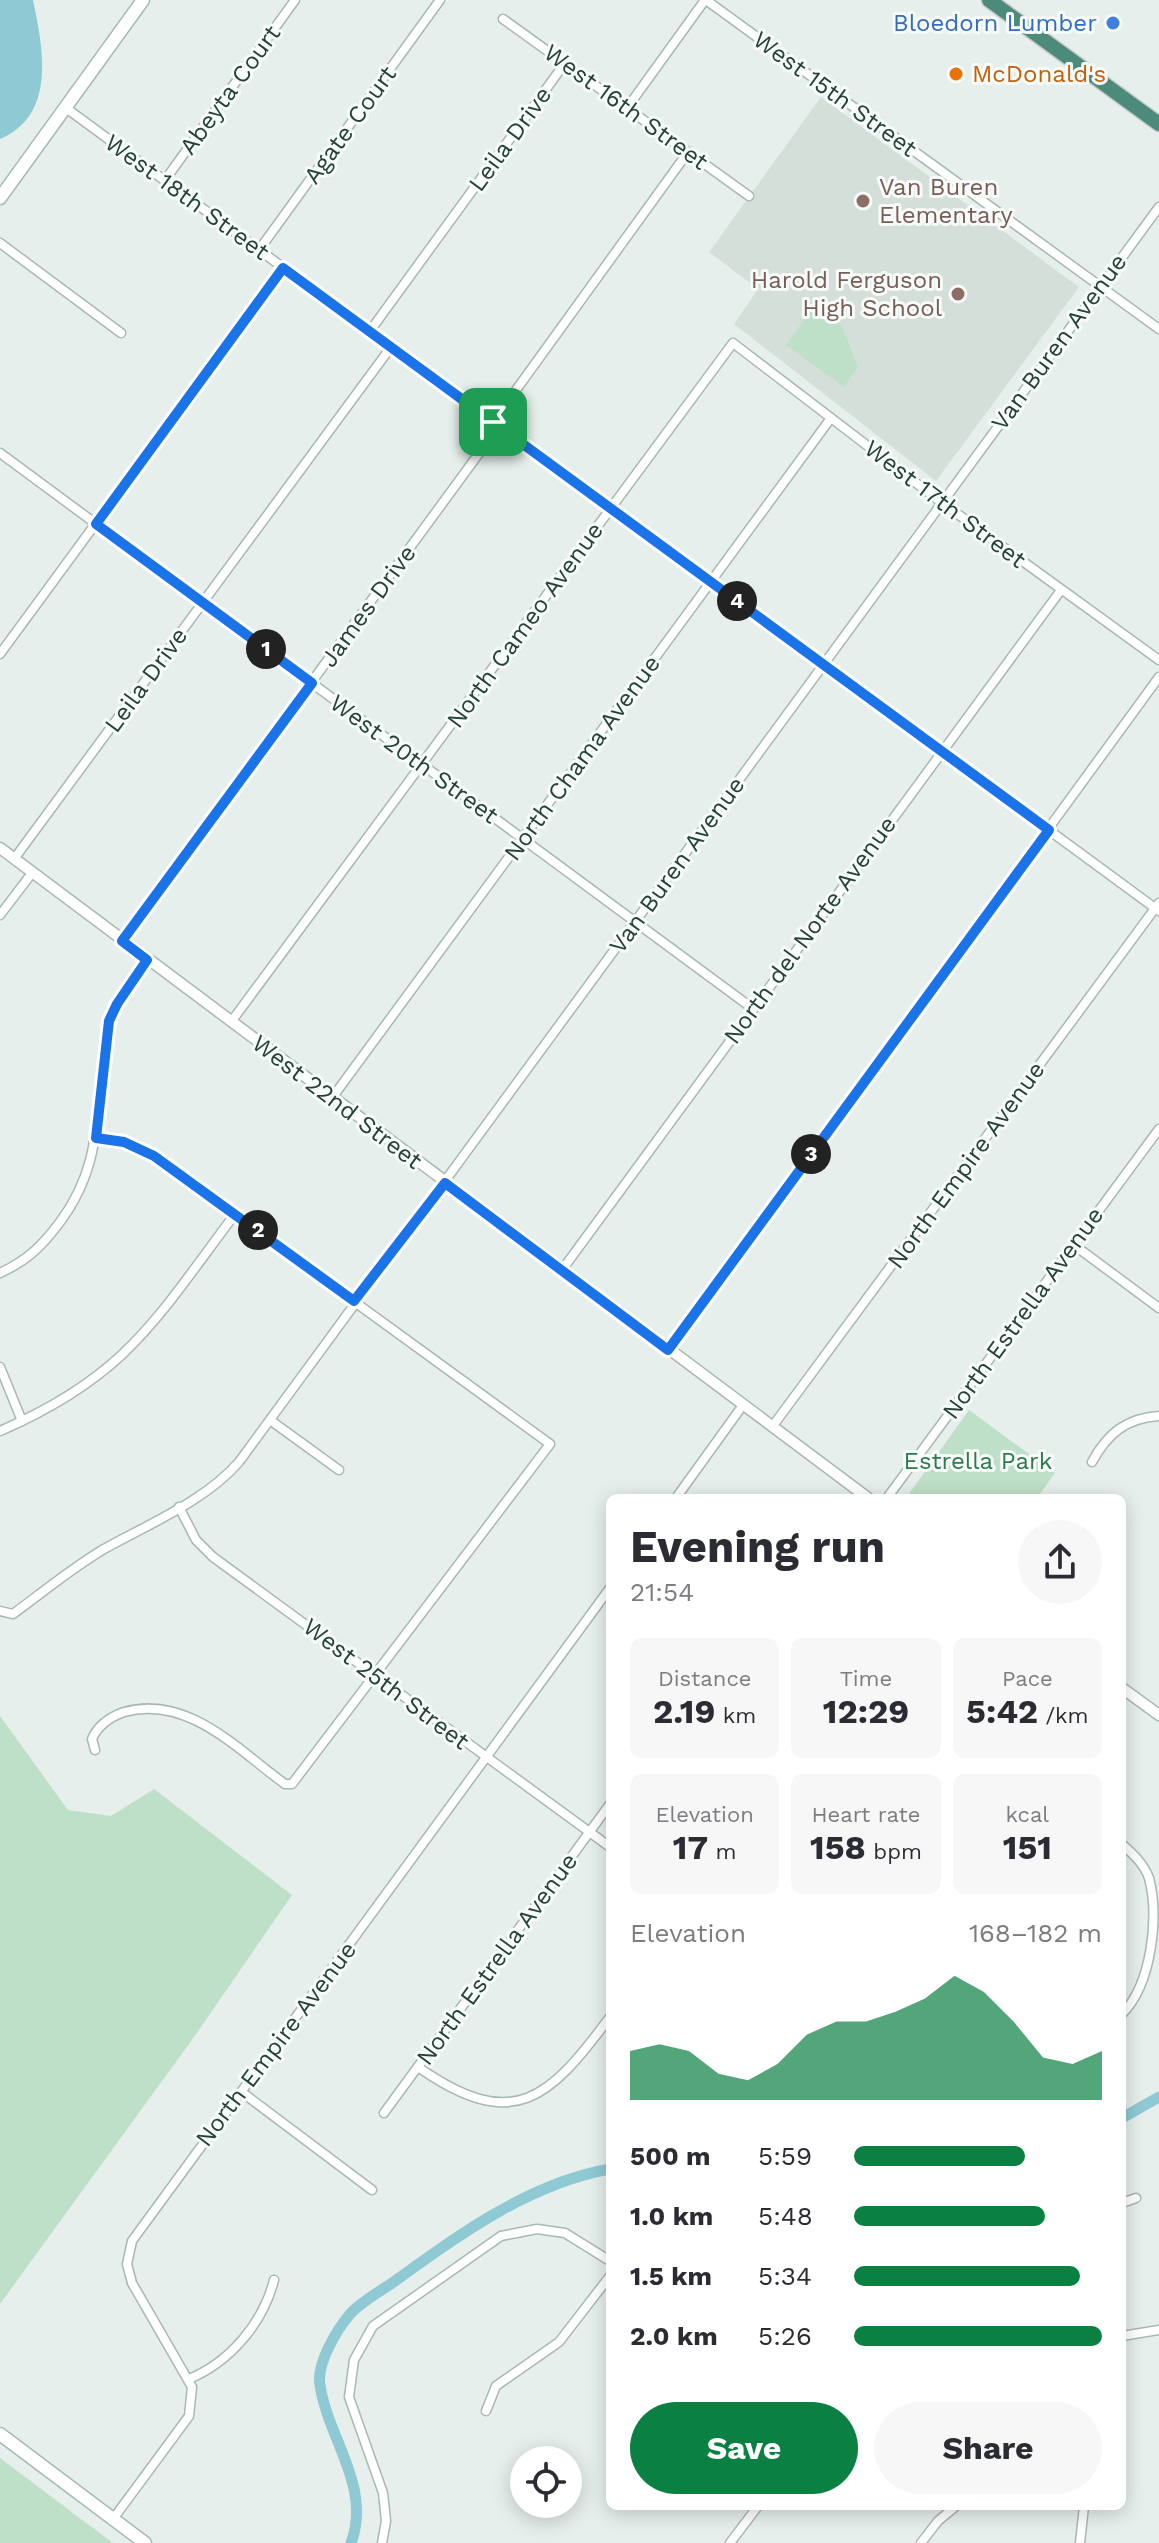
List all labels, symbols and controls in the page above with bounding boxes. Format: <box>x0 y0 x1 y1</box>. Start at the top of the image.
place label: Bloedorn Lumber <box>893 9 1097 37</box>
marker: Bloedorn Lumber <box>1104 14 1122 32</box>
street label: Abeyta Court <box>174 20 286 160</box>
street label: West 15th Street <box>748 25 922 163</box>
street label: West 16th Street <box>539 38 713 176</box>
place label: McDonald's <box>972 60 1106 88</box>
street label: Agate Court <box>298 61 402 189</box>
marker: McDonald's <box>947 65 965 83</box>
street label: Leila Drive <box>463 81 557 197</box>
street label: West 18th Street <box>99 128 275 266</box>
place label: Van Buren Elementary <box>879 173 1013 229</box>
marker: Van Buren Elementary <box>854 192 872 210</box>
street label: Van Buren Avenue <box>986 248 1132 436</box>
place label: Harold Ferguson High School <box>751 266 943 322</box>
marker: Harold Ferguson High School <box>949 285 967 303</box>
pin <box>459 388 527 456</box>
icon: arrive <box>471 400 515 444</box>
street label: West 17th Street <box>859 434 1031 574</box>
street label: North Cameo Avenue <box>441 517 609 733</box>
street label: James Drive <box>314 540 422 672</box>
pin: 4 <box>717 581 757 621</box>
text: 4 <box>730 588 744 613</box>
street label: Leila Drive <box>99 622 193 738</box>
pin: 1 <box>246 629 286 669</box>
text: 1 <box>261 636 271 661</box>
street label: North Chama Avenue <box>498 650 666 866</box>
street label: West 20th Street <box>324 689 504 829</box>
street label: Van Buren Avenue <box>604 771 750 959</box>
street label: North del Norte Avenue <box>718 811 902 1049</box>
street label: West 22nd Street <box>247 1029 427 1175</box>
street label: North Empire Avenue <box>881 1056 1051 1274</box>
pin: 3 <box>791 1134 831 1174</box>
text: 3 <box>804 1141 818 1166</box>
street label: North Estrella Avenue <box>937 1202 1109 1424</box>
pin: 2 <box>238 1210 278 1250</box>
text: 2 <box>251 1217 265 1242</box>
park label: Estrella Park <box>904 1447 1053 1475</box>
button: share <box>1018 1520 1102 1604</box>
text: Evening run <box>630 1521 885 1573</box>
text: 21:54 <box>630 1577 694 1607</box>
street label: West 25th Street <box>298 1613 474 1755</box>
text: Distance <box>658 1666 751 1691</box>
text: Time <box>840 1666 892 1691</box>
text: Pace <box>1002 1666 1053 1691</box>
text: 2.19 <box>653 1691 715 1731</box>
text: 12:29 <box>823 1691 909 1731</box>
text: 5:42 <box>966 1691 1038 1731</box>
text: km <box>715 1703 756 1728</box>
text: /km <box>1038 1703 1089 1728</box>
text: Elevation <box>656 1802 754 1827</box>
text: Heart rate <box>812 1802 920 1827</box>
text: kcal <box>1006 1802 1049 1827</box>
text: 17 <box>673 1827 708 1867</box>
text: 158 <box>810 1827 866 1867</box>
text: 151 <box>1003 1827 1052 1867</box>
text: m <box>708 1839 737 1864</box>
text: bpm <box>866 1839 922 1864</box>
street label: North Estrella Avenue <box>411 1848 583 2070</box>
text: Elevation <box>630 1918 746 1948</box>
text: 168–182 m <box>969 1918 1102 1948</box>
street label: North Empire Avenue <box>190 1936 362 2152</box>
text: 500 m <box>630 2141 711 2171</box>
text: 5:59 <box>758 2141 812 2171</box>
text: 1.0 km <box>630 2201 713 2231</box>
text: 5:48 <box>758 2201 813 2231</box>
text: 1.5 km <box>630 2261 712 2291</box>
text: 5:34 <box>758 2261 812 2291</box>
text: 2.0 km <box>630 2321 718 2351</box>
text: 5:26 <box>758 2321 812 2351</box>
button: Save <box>630 2402 858 2494</box>
button: Share <box>874 2402 1102 2494</box>
map controls <box>510 2446 582 2518</box>
button: locate <box>510 2446 582 2518</box>

